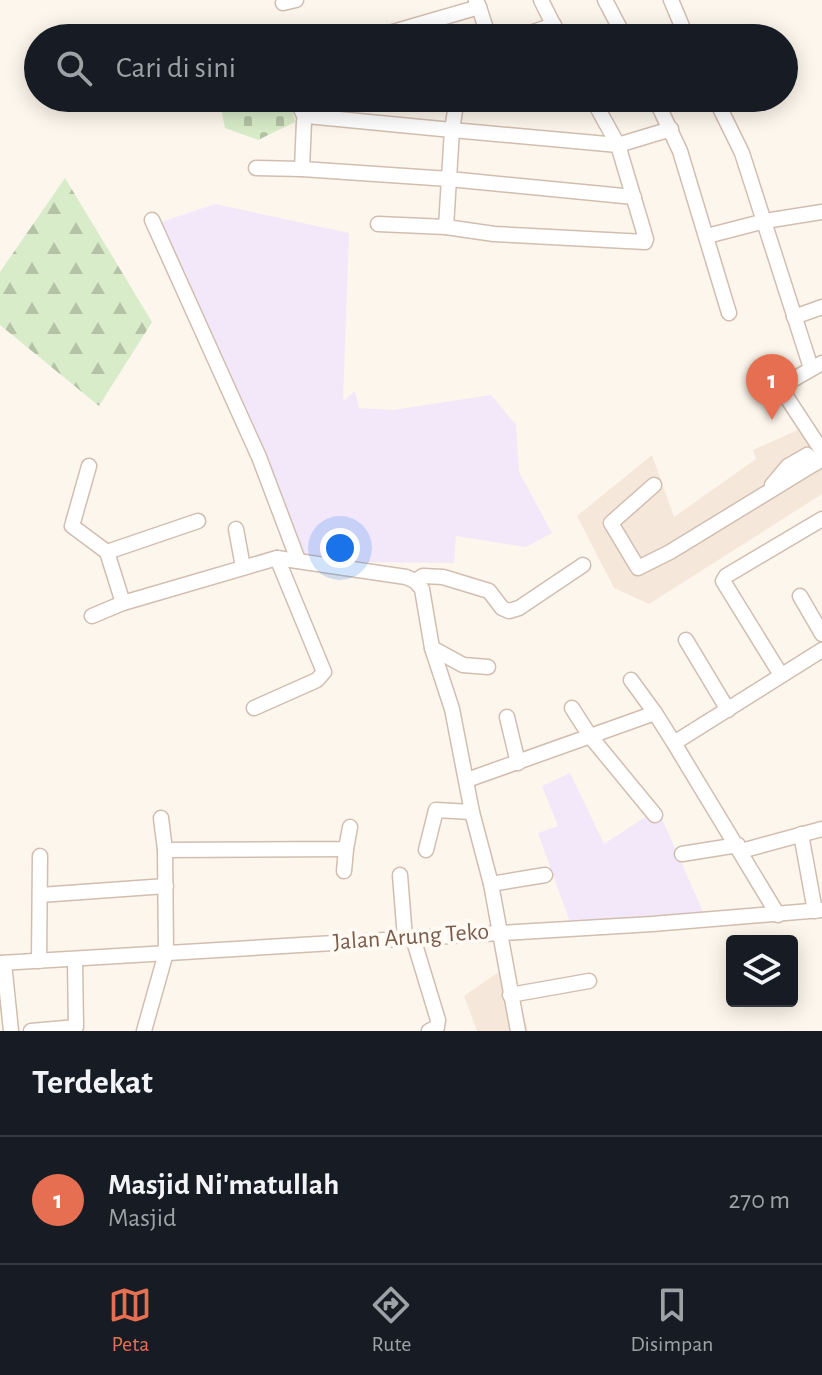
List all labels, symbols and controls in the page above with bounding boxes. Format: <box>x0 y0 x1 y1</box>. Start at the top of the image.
search box <box>24 24 798 112</box>
icon: search <box>52 46 96 90</box>
text: Cari di sini <box>116 53 236 83</box>
pin: 1 <box>746 354 798 420</box>
your location <box>320 528 360 568</box>
street label: Jalan Arung Teko <box>332 920 490 954</box>
map controls <box>726 935 798 1007</box>
button: layers <box>726 935 798 1007</box>
text: Terdekat <box>32 1066 153 1100</box>
text: Masjid Ni'matullah <box>108 1170 339 1200</box>
text: 1 <box>53 1187 63 1213</box>
text: 270 m <box>729 1187 790 1213</box>
text: Masjid <box>108 1205 177 1231</box>
tab: Peta <box>108 1283 152 1357</box>
tab: Rute <box>369 1283 413 1357</box>
tab: Disimpan <box>630 1283 713 1357</box>

